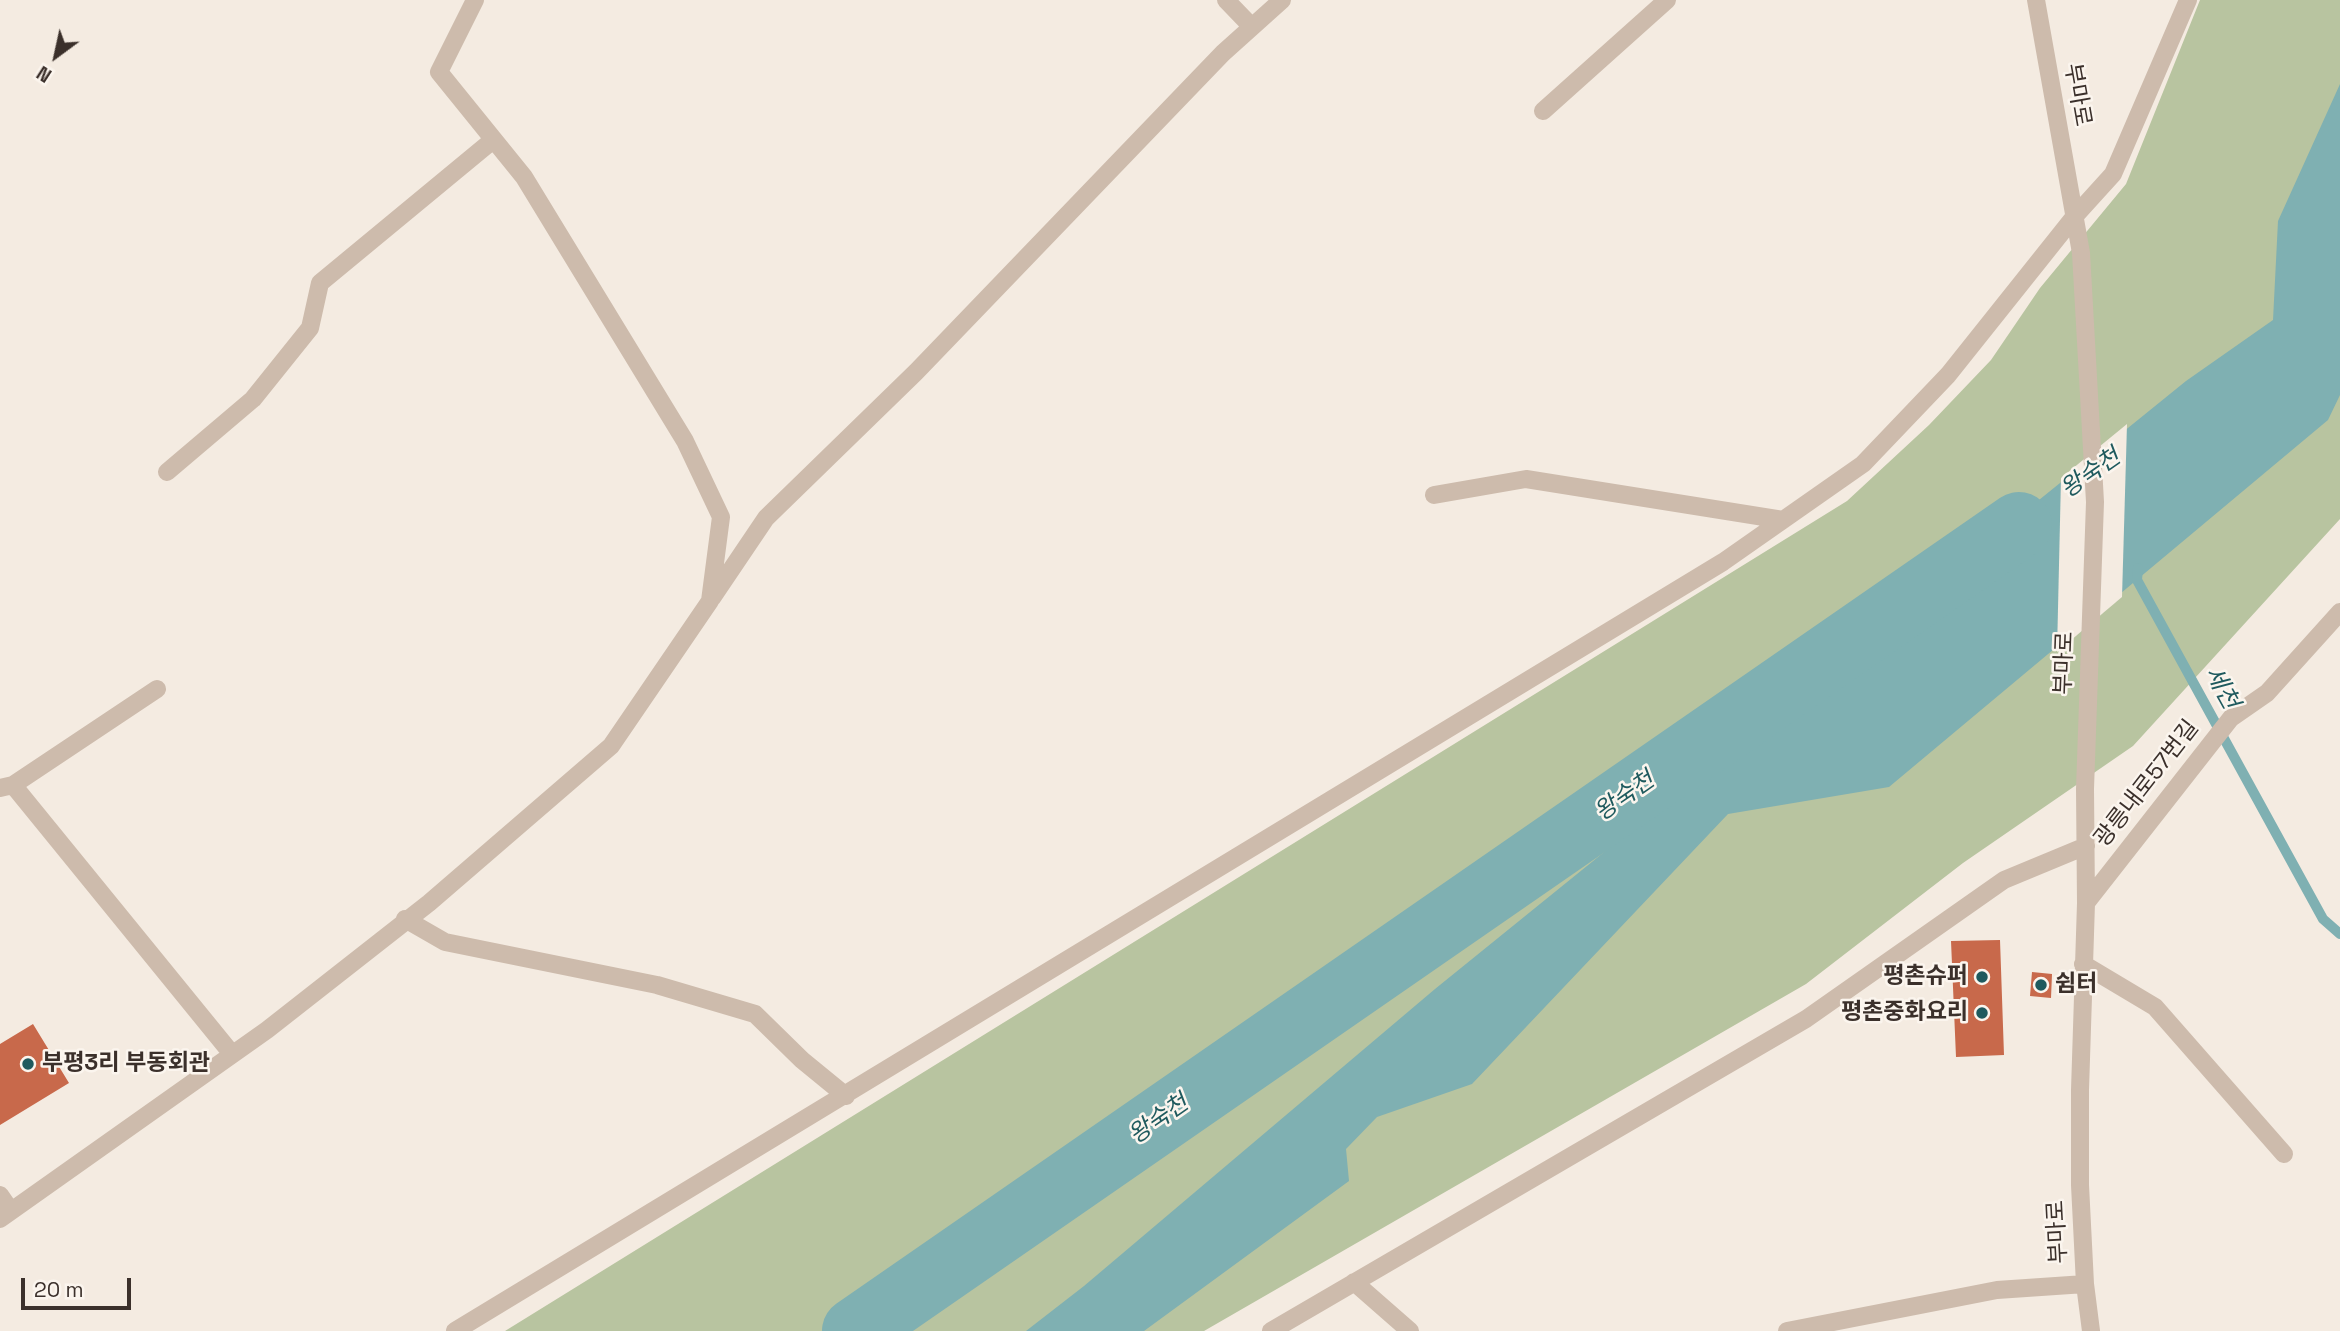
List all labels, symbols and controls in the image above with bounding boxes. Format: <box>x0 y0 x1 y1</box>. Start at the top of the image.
north arrow <box>21 21 91 91</box>
text: N <box>32 60 56 88</box>
street label: 부마로 <box>2058 61 2096 129</box>
water label: 왕숙천 <box>2056 443 2126 505</box>
street label: 부마로 <box>2050 631 2080 695</box>
water label: 세천 <box>2198 662 2244 714</box>
street label: 광릉내로57번길 <box>2089 715 2205 853</box>
water label: 왕숙천 <box>1590 766 1660 828</box>
place label: 평촌슈퍼 <box>1883 963 1968 991</box>
marker: 평촌슈퍼 <box>1974 969 1990 985</box>
place label: 쉼터 <box>2055 971 2097 999</box>
marker: 쉼터 <box>2033 977 2049 993</box>
place label: 평촌중화요리 <box>1841 999 1968 1027</box>
marker: 평촌중화요리 <box>1974 1005 1990 1021</box>
place label: 부평3리 부동회관 <box>42 1050 210 1078</box>
marker: 부평3리 부동회관 <box>20 1056 36 1072</box>
water label: 왕숙천 <box>1124 1089 1194 1151</box>
street label: 부마로 <box>2043 1200 2073 1264</box>
scale bar <box>24 1264 135 1308</box>
text: 20 m <box>34 1276 84 1303</box>

